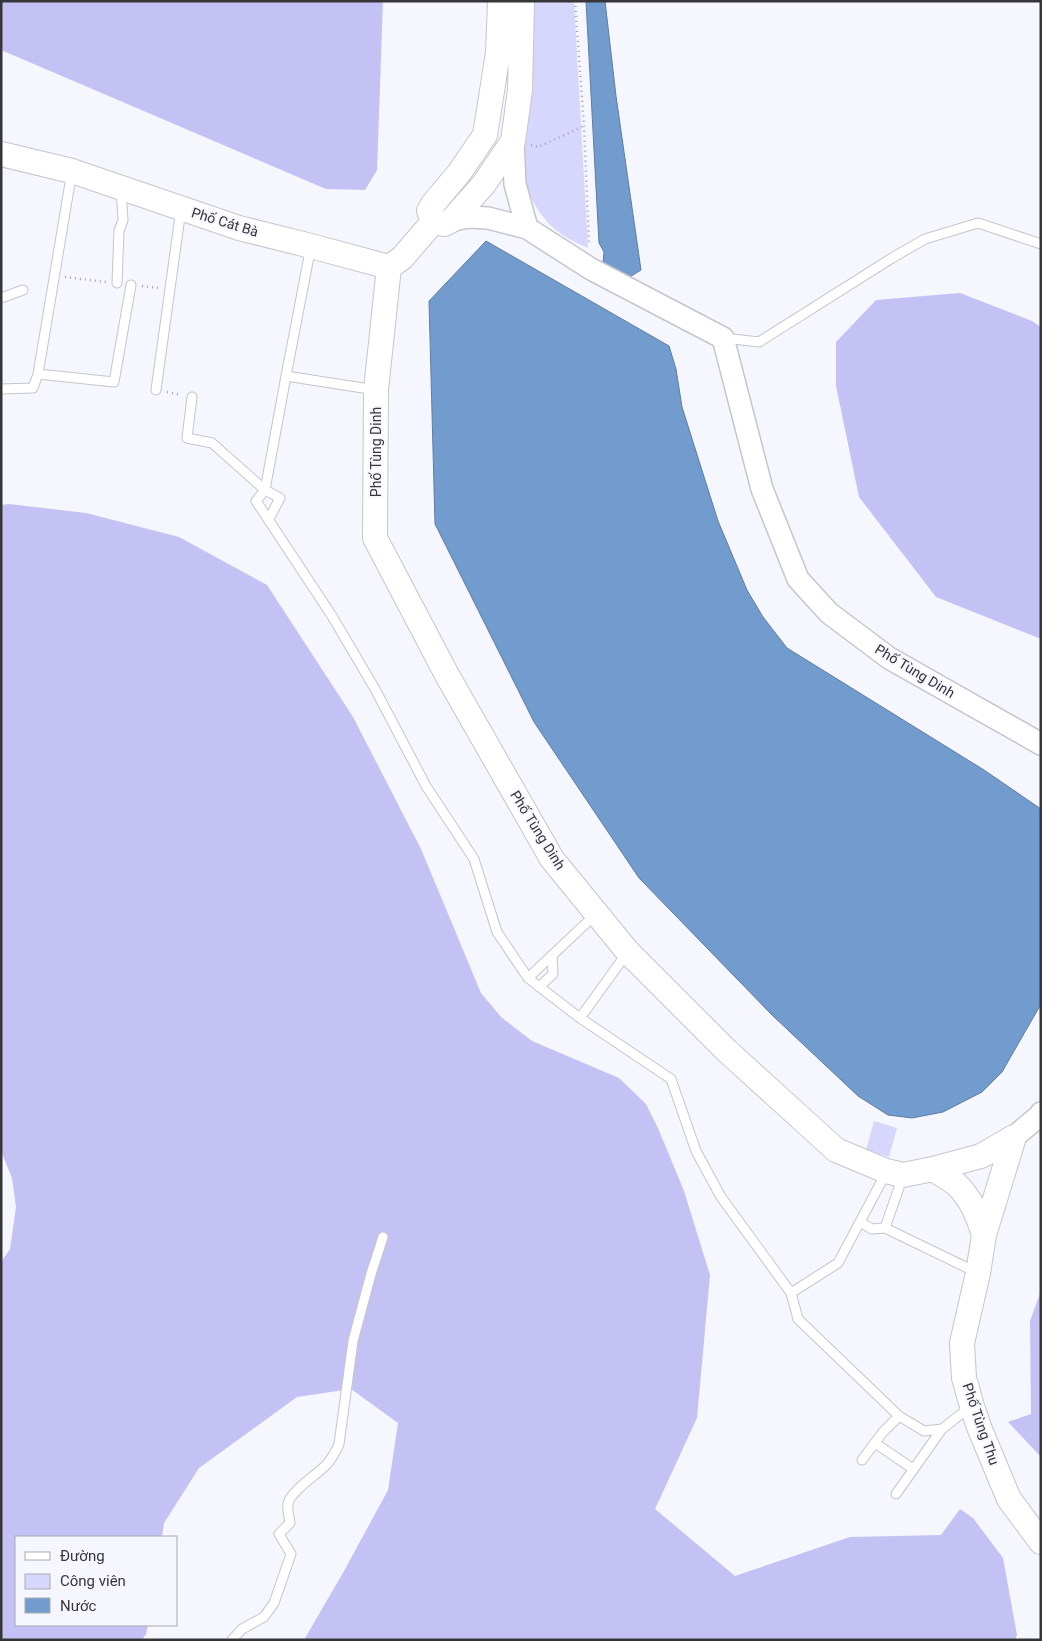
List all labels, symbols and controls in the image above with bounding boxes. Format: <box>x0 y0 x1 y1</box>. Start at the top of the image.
street label: Phố Cát Bà <box>190 204 260 240</box>
street label: Phố Tùng Dinh <box>368 407 384 497</box>
street label: Phố Tùng Dinh <box>872 641 958 701</box>
street label: Phố Tùng Dinh <box>507 787 569 873</box>
street label: Phố Tùng Thu <box>959 1381 1003 1467</box>
legend <box>15 1536 178 1626</box>
text: Đường <box>60 1547 105 1565</box>
text: Công viên <box>60 1572 126 1590</box>
text: Nước <box>60 1597 97 1615</box>

